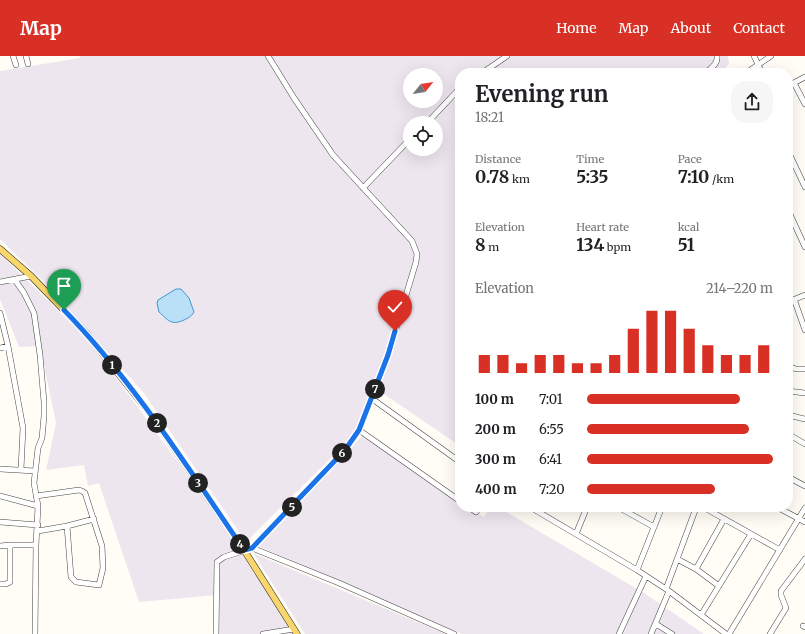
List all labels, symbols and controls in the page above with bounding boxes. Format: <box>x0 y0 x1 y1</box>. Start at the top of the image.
text: Map <box>20 16 62 40</box>
text: Home <box>556 19 597 37</box>
text: Map <box>619 19 648 37</box>
text: About <box>670 19 711 37</box>
text: Contact <box>733 19 785 37</box>
north arrow <box>403 68 443 108</box>
map controls <box>403 68 443 156</box>
text: Evening run <box>475 80 609 108</box>
button: share <box>731 81 773 123</box>
text: 18:21 <box>475 109 504 126</box>
button: locate <box>403 116 443 156</box>
text: Distance <box>475 152 521 166</box>
text: Time <box>576 152 604 166</box>
text: Pace <box>678 152 702 166</box>
text: 0.78 <box>475 166 509 188</box>
text: 5:35 <box>576 166 609 188</box>
text: 7:10 <box>678 166 709 188</box>
text: km <box>509 172 530 186</box>
text: /km <box>709 172 734 186</box>
text: Elevation <box>475 220 525 234</box>
text: Heart rate <box>576 220 629 234</box>
text: kcal <box>678 220 699 234</box>
text: 8 <box>475 234 486 256</box>
text: 134 <box>576 234 604 256</box>
text: 51 <box>678 234 695 256</box>
text: m <box>486 240 499 254</box>
text: bpm <box>604 240 631 254</box>
pin <box>47 269 81 310</box>
icon: arrive <box>53 275 75 297</box>
text: Elevation <box>475 280 534 297</box>
text: 214–220 m <box>706 280 773 297</box>
pin <box>378 290 412 331</box>
icon: check <box>384 296 406 318</box>
pin: 1 <box>102 355 122 375</box>
text: 1 <box>109 358 115 372</box>
pin: 7 <box>365 379 385 399</box>
text: 7 <box>372 382 378 396</box>
text: 100 m <box>475 391 514 408</box>
text: 7:01 <box>539 391 563 408</box>
pin: 2 <box>147 413 167 433</box>
text: 2 <box>154 416 160 430</box>
text: 200 m <box>475 421 516 438</box>
text: 6:55 <box>539 421 564 438</box>
pin: 6 <box>332 443 352 463</box>
text: 6 <box>339 446 345 460</box>
text: 300 m <box>475 451 516 468</box>
text: 6:41 <box>539 451 562 468</box>
pin: 3 <box>188 473 208 493</box>
text: 3 <box>195 476 201 490</box>
text: 400 m <box>475 481 517 498</box>
text: 7:20 <box>539 481 565 498</box>
pin: 5 <box>282 497 302 517</box>
text: 5 <box>289 500 295 514</box>
pin: 4 <box>230 534 250 554</box>
text: 4 <box>237 537 244 551</box>

